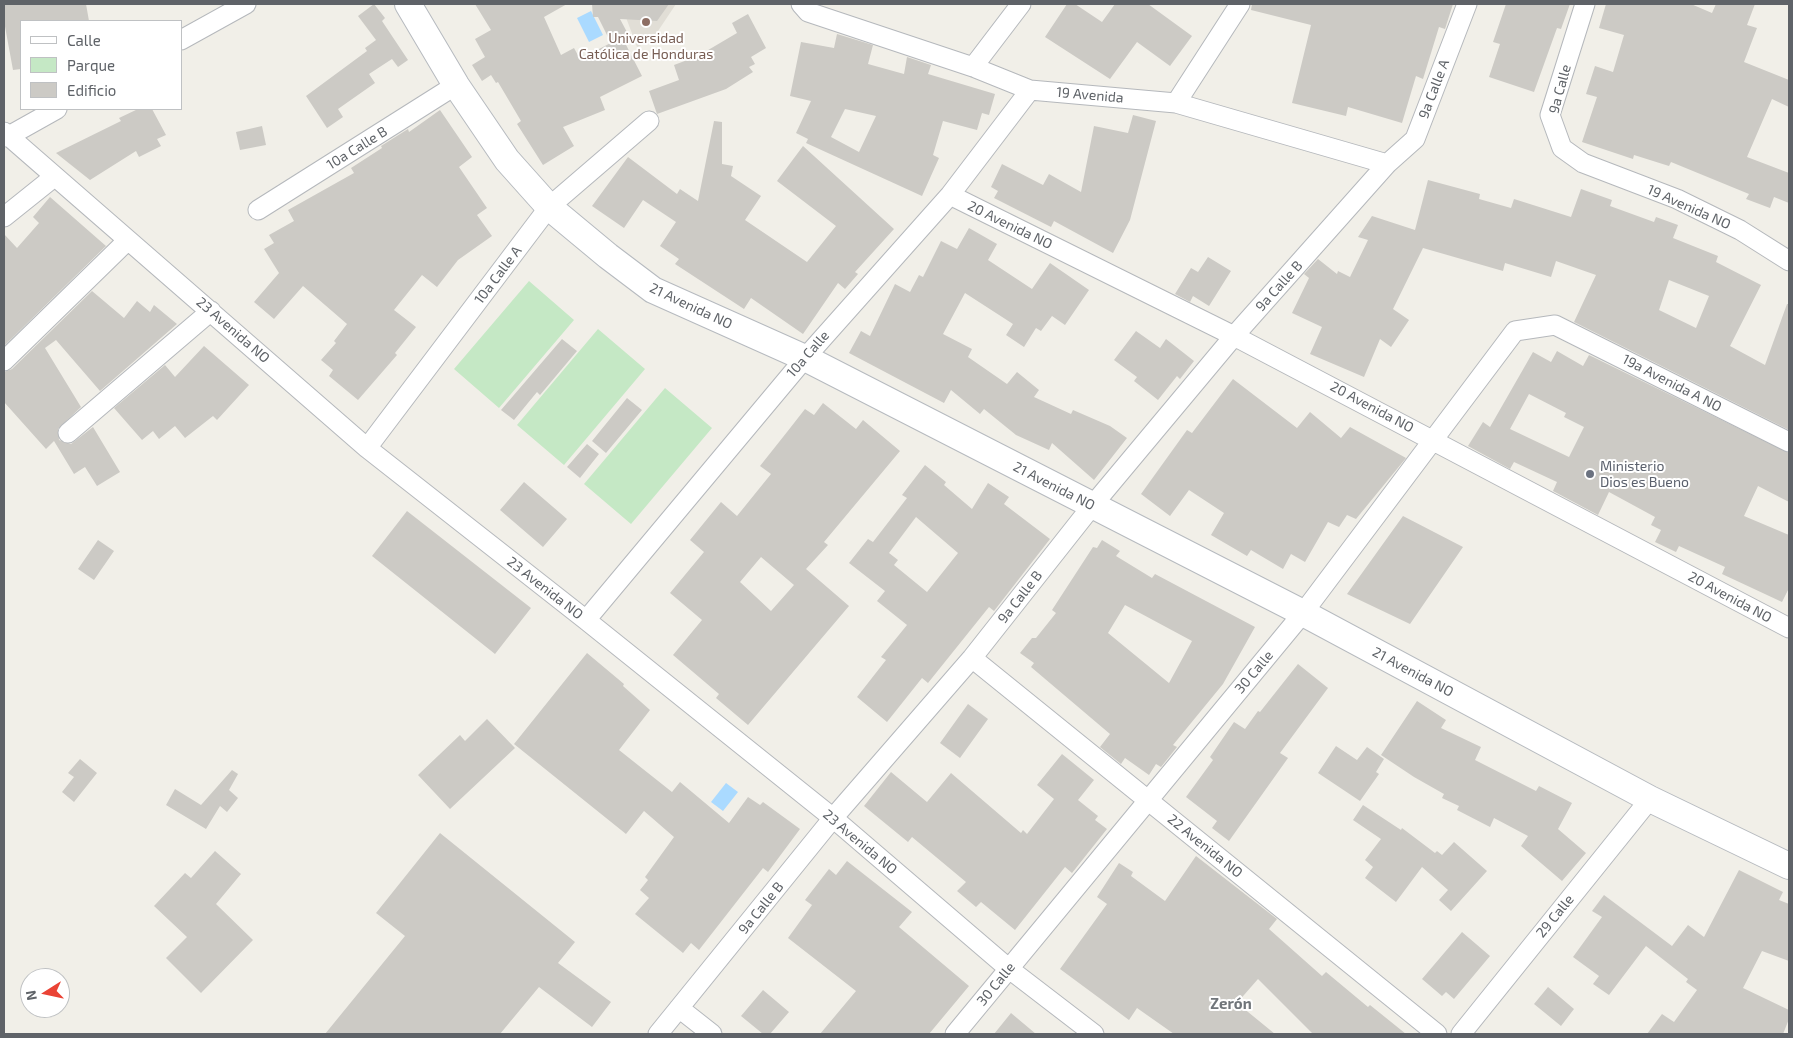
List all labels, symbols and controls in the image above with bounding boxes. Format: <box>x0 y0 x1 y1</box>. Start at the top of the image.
marker: Universidad Católica de Honduras <box>640 16 652 28</box>
legend <box>20 20 182 110</box>
place label: Universidad Católica de Honduras <box>579 30 713 62</box>
text: Calle <box>67 31 101 49</box>
text: Parque <box>67 56 115 74</box>
street label: 9a Calle A <box>1415 57 1453 121</box>
street label: 9a Calle <box>1545 63 1575 115</box>
text: Edificio <box>67 81 116 99</box>
street label: 19 Avenida <box>1056 84 1124 106</box>
street label: 10a Calle B <box>324 123 390 173</box>
street label: 19 Avenida NO <box>1645 181 1733 233</box>
street label: 20 Avenida NO <box>965 197 1055 253</box>
street label: 10a Calle A <box>471 243 525 307</box>
street label: 9a Calle B <box>1252 257 1306 315</box>
street label: 21 Avenida NO <box>647 279 735 333</box>
street label: 23 Avenida NO <box>193 294 273 366</box>
street label: 10a Calle <box>783 327 833 381</box>
street label: 19a Avenida A NO <box>1620 351 1724 415</box>
street label: 20 Avenida NO <box>1327 378 1417 436</box>
street label: 21 Avenida NO <box>1010 458 1098 514</box>
place label: Ministerio Dios es Bueno <box>1600 458 1689 491</box>
marker: Ministerio Dios es Bueno <box>1584 468 1596 480</box>
street label: 23 Avenida NO <box>504 553 586 623</box>
street label: 9a Calle B <box>994 567 1046 627</box>
street label: 20 Avenida NO <box>1685 568 1775 626</box>
street label: 21 Avenida NO <box>1370 644 1456 700</box>
street label: 30 Calle <box>1231 647 1277 697</box>
street label: 23 Avenida NO <box>819 806 901 878</box>
street label: 22 Avenida NO <box>1164 811 1246 881</box>
street label: 9a Calle B <box>735 879 787 937</box>
street label: 29 Calle <box>1533 891 1577 941</box>
street label: 30 Calle <box>973 959 1019 1009</box>
north arrow <box>20 968 70 1018</box>
text: N <box>21 989 40 1002</box>
district label: Zerón <box>1210 995 1252 1013</box>

